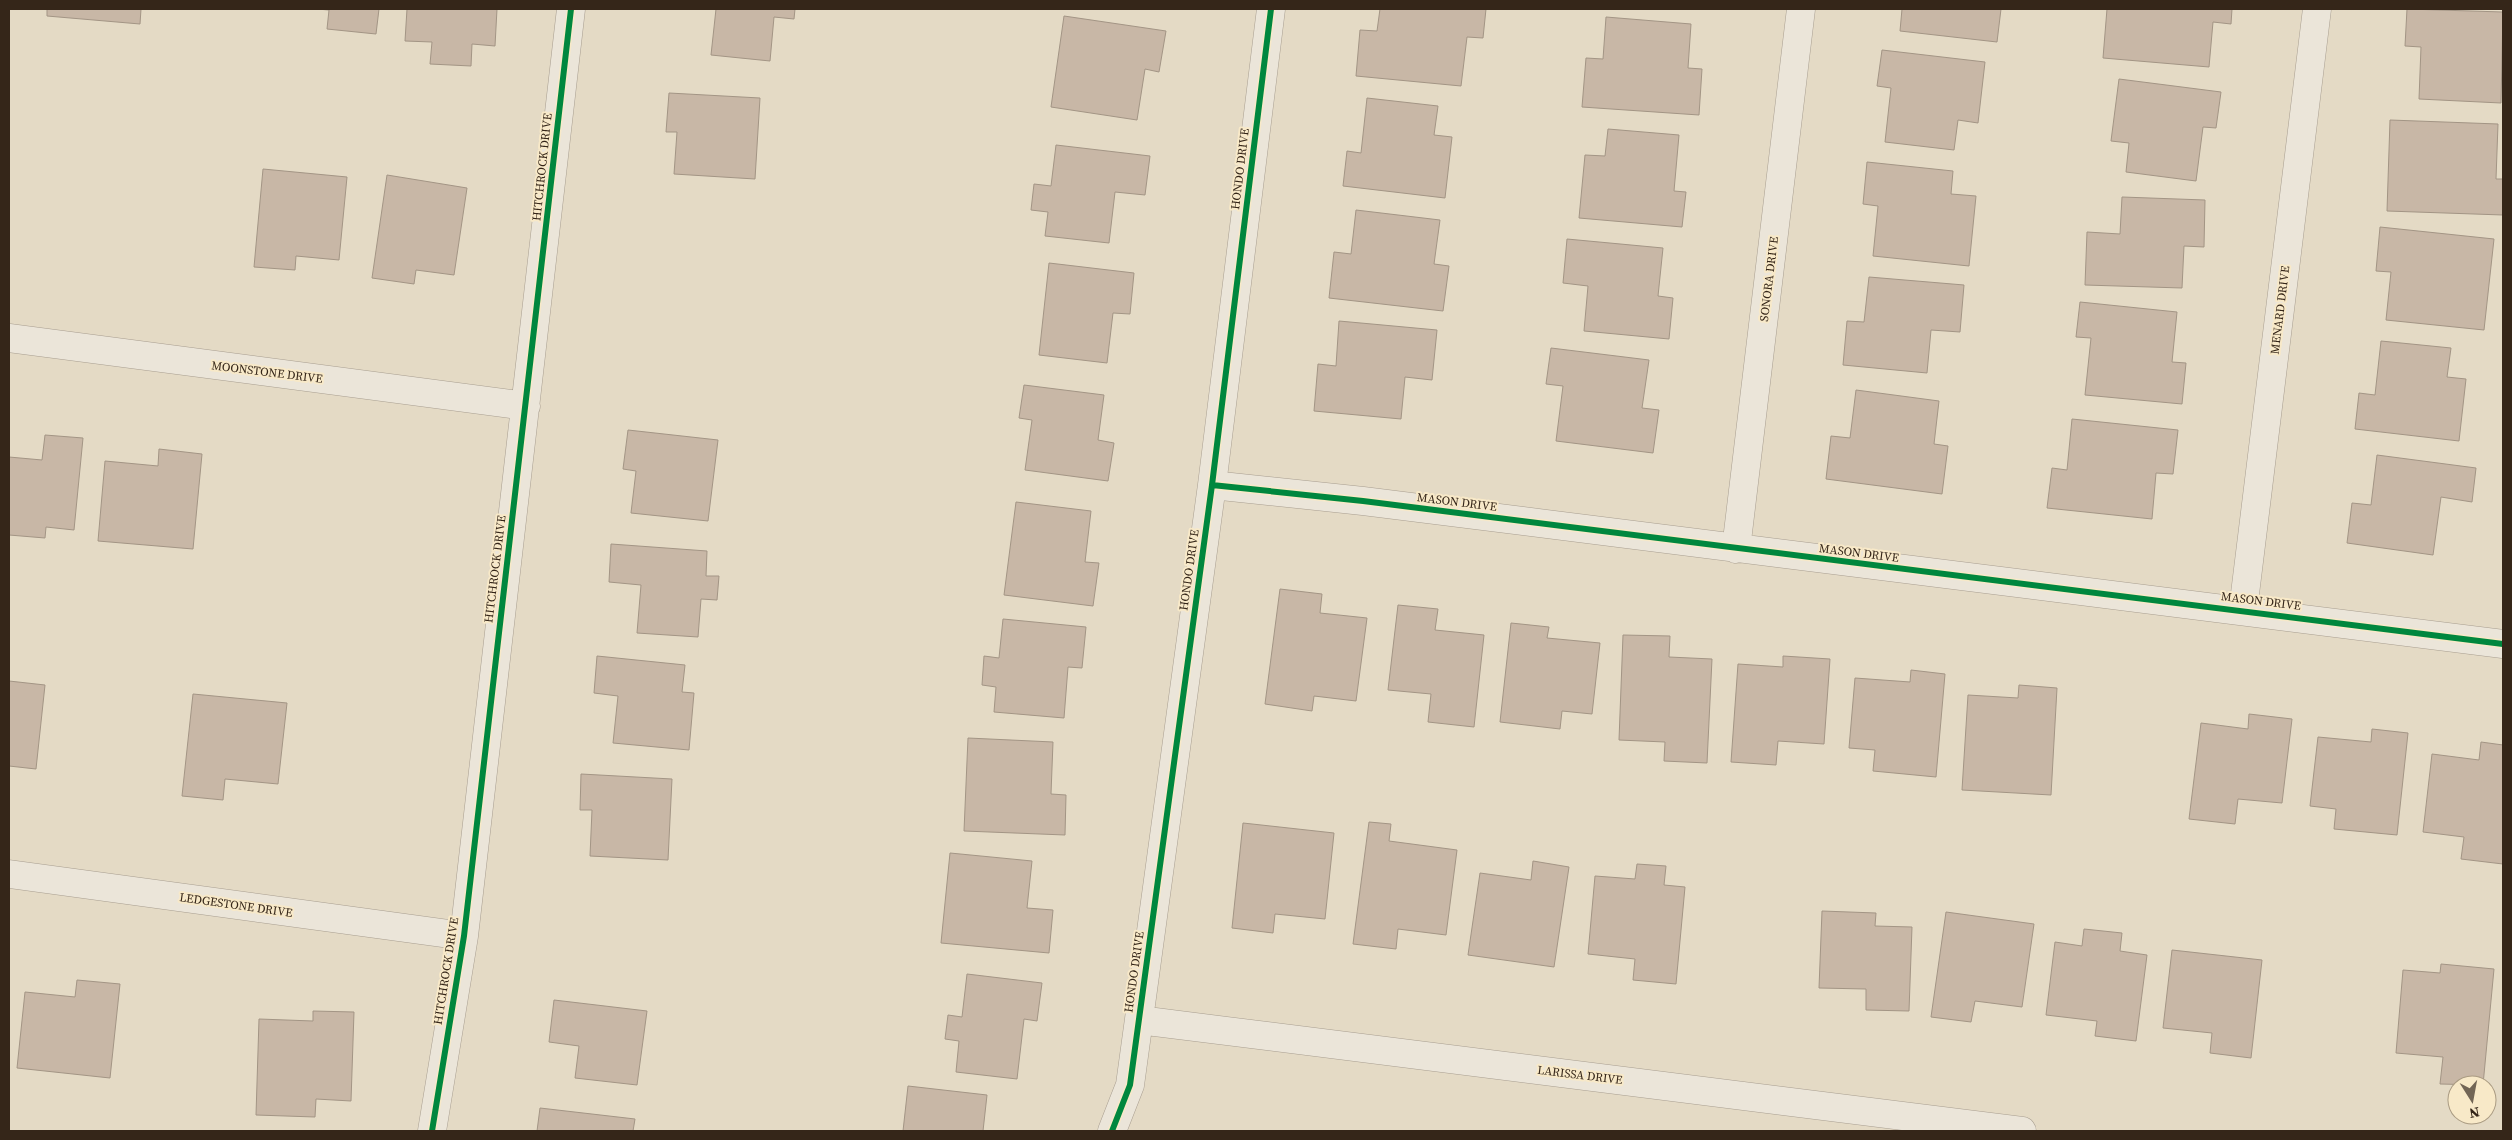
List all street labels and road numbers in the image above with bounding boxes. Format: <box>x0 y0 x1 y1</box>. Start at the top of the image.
street label: HITCHROCK DRIVE <box>528 112 556 222</box>
street label: HONDO DRIVE <box>1227 127 1253 211</box>
street label: SONORA DRIVE <box>1756 236 1782 322</box>
street label: MENARD DRIVE <box>2267 265 2293 355</box>
street label: MOONSTONE DRIVE <box>210 357 324 387</box>
street label: MASON DRIVE <box>1416 489 1498 515</box>
street label: HITCHROCK DRIVE <box>480 514 510 624</box>
street label: HONDO DRIVE <box>1175 528 1203 612</box>
street label: MASON DRIVE <box>1818 540 1900 566</box>
street label: MASON DRIVE <box>2220 588 2302 614</box>
street label: LEDGESTONE DRIVE <box>178 889 294 921</box>
street label: HITCHROCK DRIVE <box>430 916 462 1026</box>
street label: HONDO DRIVE <box>1120 930 1148 1014</box>
street label: LARISSA DRIVE <box>1536 1062 1624 1088</box>

